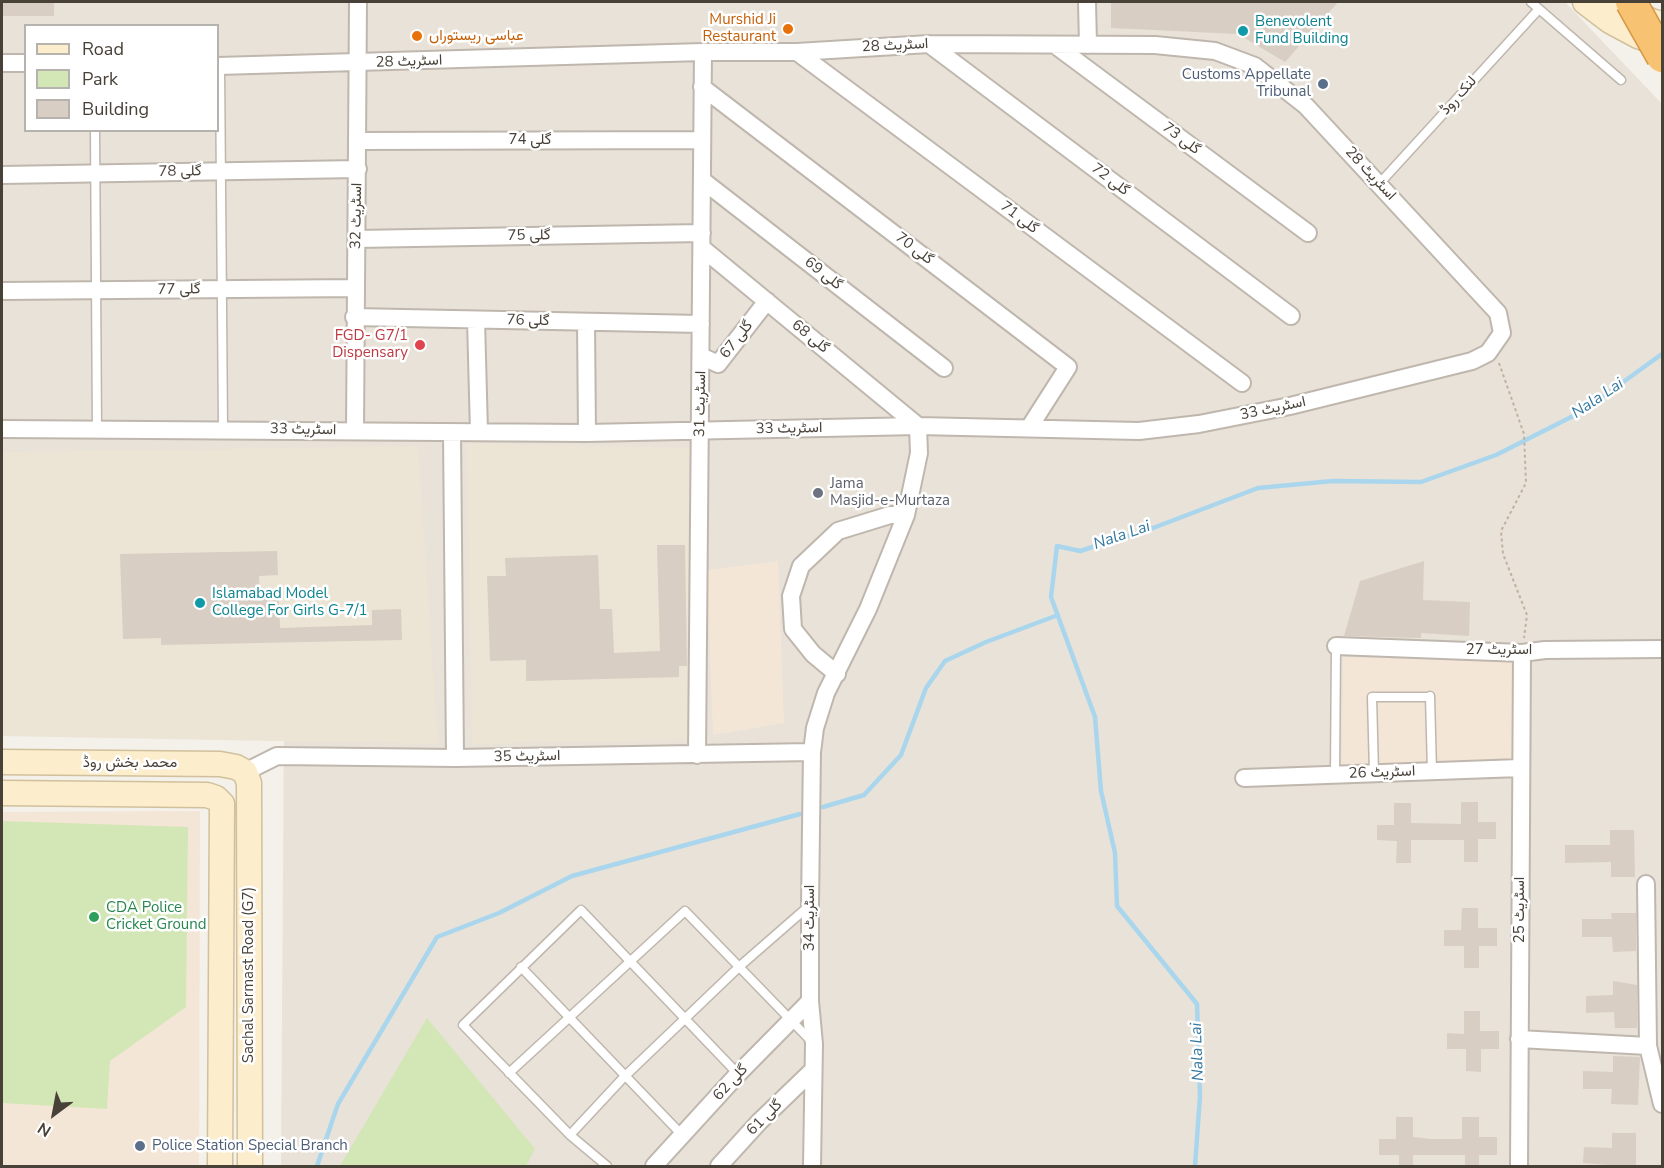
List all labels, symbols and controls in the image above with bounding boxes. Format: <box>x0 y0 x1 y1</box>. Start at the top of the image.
place label: Murshid Ji Restaurant <box>702 11 776 46</box>
place label: Benevolent Fund Building <box>1255 13 1349 48</box>
marker: Murshid Ji Restaurant <box>781 22 795 36</box>
legend <box>24 24 219 132</box>
marker: Benevolent Fund Building <box>1236 24 1250 38</box>
place label: عباسی ریستوراں <box>429 27 524 45</box>
marker: عباسی ریستوراں <box>410 29 424 43</box>
street label: اسٹریٹ 28 <box>861 35 929 57</box>
text: Road <box>82 37 124 61</box>
street label: اسٹریٹ 28 <box>375 52 443 72</box>
place label: Customs Appellate Tribunal <box>1182 66 1311 101</box>
text: Park <box>82 67 118 91</box>
street label: لنک روڈ <box>1437 73 1481 119</box>
marker: Customs Appellate Tribunal <box>1316 77 1330 91</box>
text: Building <box>82 97 149 121</box>
street label: گلی 73 <box>1158 119 1204 159</box>
street label: گلی 74 <box>508 131 552 149</box>
street label: اسٹریٹ 28 <box>1341 143 1399 205</box>
street label: گلی 72 <box>1087 160 1133 200</box>
street label: گلی 78 <box>158 163 202 181</box>
street label: اسٹریٹ 32 <box>347 183 367 249</box>
street label: گلی 71 <box>996 198 1042 238</box>
street label: گلی 75 <box>507 227 551 245</box>
street label: گلی 70 <box>891 229 937 269</box>
street label: گلی 69 <box>801 254 845 294</box>
street label: گلی 77 <box>157 281 201 299</box>
street label: گلی 76 <box>506 312 550 330</box>
street label: گلی 68 <box>788 316 832 358</box>
street label: گلی 67 <box>717 318 757 362</box>
place label: FGD- G7/1 Dispensary <box>332 327 408 362</box>
marker: FGD- G7/1 Dispensary <box>413 338 427 352</box>
street label: اسٹریٹ 31 <box>691 371 711 437</box>
water label: Nala Lai <box>1568 375 1628 423</box>
street label: اسٹریٹ 33 <box>1239 393 1307 425</box>
street label: اسٹریٹ 33 <box>756 419 822 439</box>
street label: اسٹریٹ 33 <box>270 420 336 440</box>
place label: Jama Masjid-e-Murtaza <box>830 475 950 510</box>
marker: Jama Masjid-e-Murtaza <box>811 486 825 500</box>
water label: Nala Lai <box>1091 517 1153 555</box>
place label: Islamabad Model College For Girls G-7/1 <box>212 585 367 620</box>
marker: Islamabad Model College For Girls G-7/1 <box>193 596 207 610</box>
street label: اسٹریٹ 27 <box>1466 641 1532 659</box>
street label: اسٹریٹ 35 <box>494 747 560 767</box>
street label: محمد بخش روڈ <box>83 754 177 772</box>
street label: اسٹریٹ 26 <box>1348 763 1416 783</box>
street label: اسٹریٹ 25 <box>1511 877 1529 943</box>
street label: اسٹریٹ 34 <box>801 885 819 951</box>
street label: Sachal Sarmast Road (G7) <box>240 887 258 1063</box>
place label: CDA Police Cricket Ground <box>106 899 206 934</box>
marker: CDA Police Cricket Ground <box>87 910 101 924</box>
water label: Nala Lai <box>1187 1022 1209 1082</box>
street label: گلی 62 <box>710 1061 752 1105</box>
north arrow <box>24 1084 84 1144</box>
street label: گلی 61 <box>743 1096 787 1140</box>
text: N <box>34 1117 55 1142</box>
place label: Police Station Special Branch <box>152 1137 348 1155</box>
marker: Police Station Special Branch <box>133 1139 147 1153</box>

